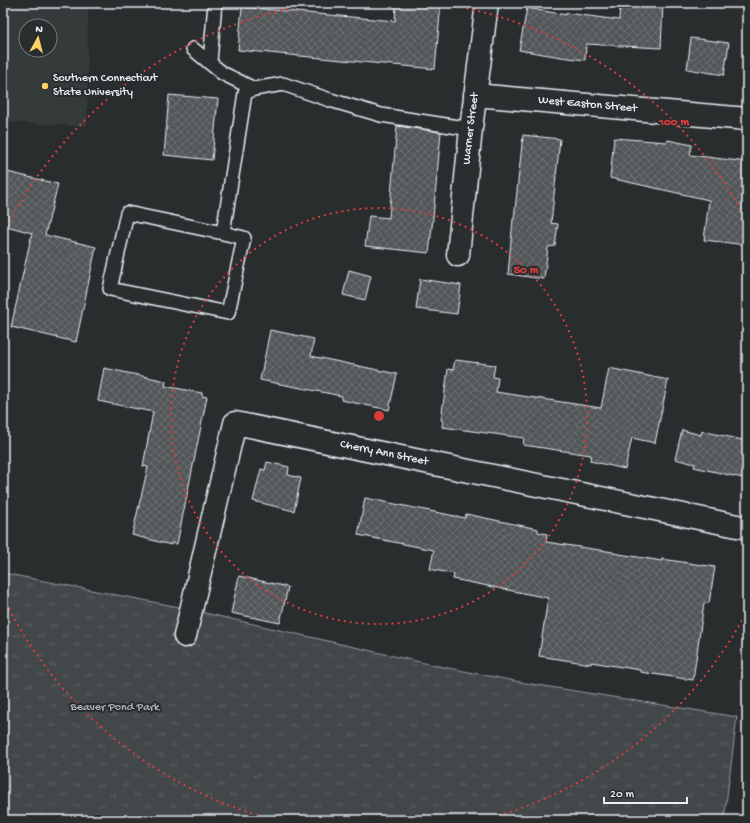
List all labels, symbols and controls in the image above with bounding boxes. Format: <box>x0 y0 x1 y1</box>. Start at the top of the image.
north arrow <box>18 18 58 58</box>
text: N <box>35 24 43 36</box>
place label: Southern Connecticut State University <box>53 72 158 100</box>
marker: Southern Connecticut State University <box>40 81 50 91</box>
street label: Warner Street <box>460 91 483 165</box>
street label: West Easton Street <box>538 94 639 116</box>
text: 100 m <box>658 116 689 130</box>
text: 50 m <box>514 264 539 278</box>
centre of rings <box>372 409 386 423</box>
street label: Cherry Ann Street <box>339 438 431 470</box>
park label: Beaver Pond Park <box>70 701 161 715</box>
scale bar <box>604 779 687 805</box>
text: 20 m <box>610 788 635 802</box>

